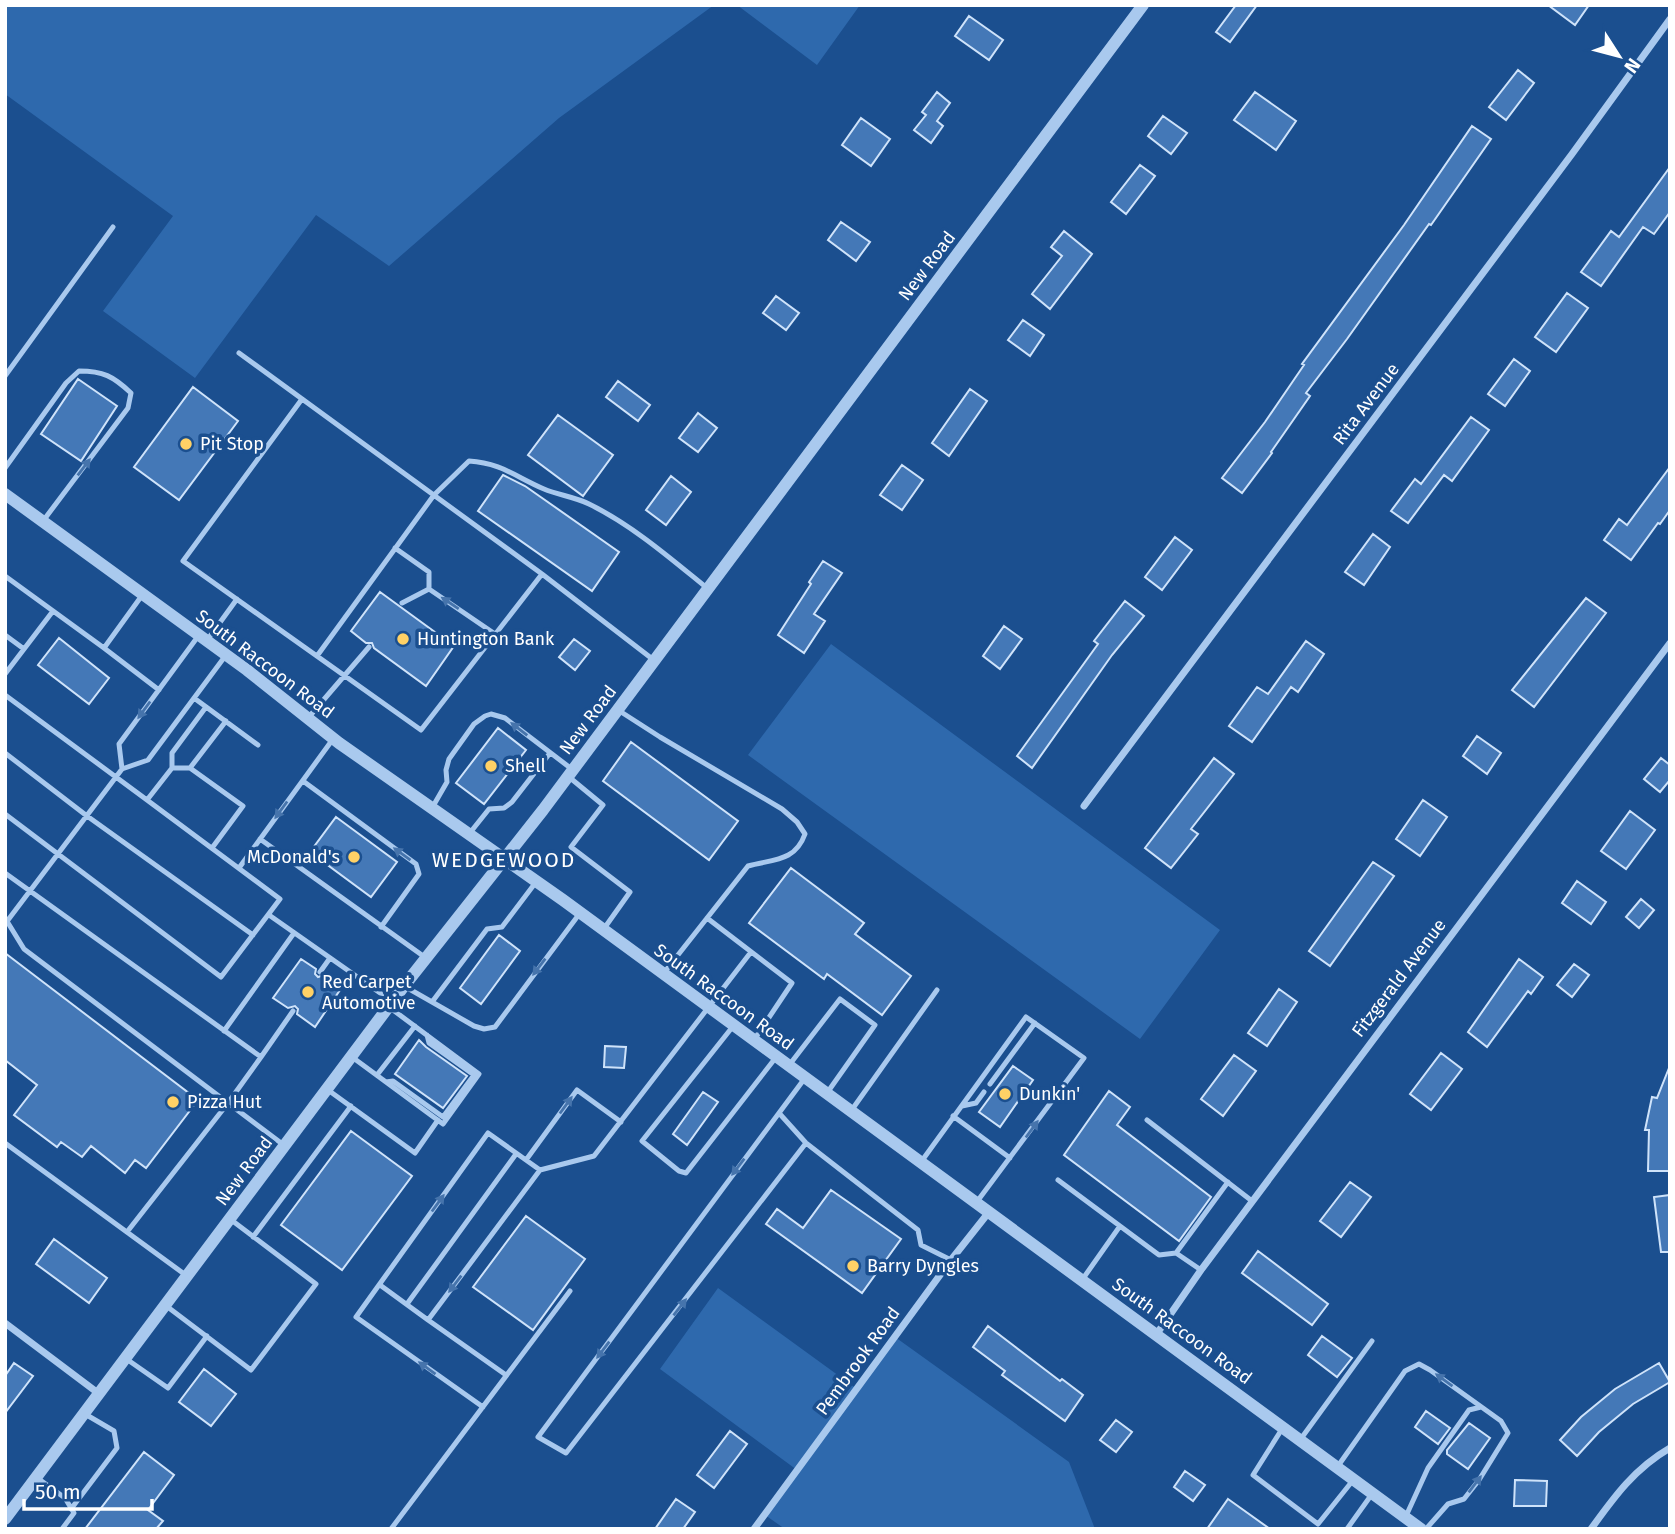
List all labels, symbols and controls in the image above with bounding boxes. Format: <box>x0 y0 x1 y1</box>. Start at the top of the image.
north arrow <box>1584 21 1654 91</box>
text: N <box>1619 54 1645 78</box>
street label: New Road <box>894 227 960 305</box>
street label: Rita Avenue <box>1328 359 1404 449</box>
place label: Pit Stop <box>200 433 264 455</box>
marker: Pit Stop <box>178 436 194 452</box>
one-way arrow <box>77 458 91 476</box>
one-way arrow <box>440 597 459 610</box>
street label: South Raccoon Road <box>192 605 338 723</box>
place label: Huntington Bank <box>417 628 555 650</box>
marker: Huntington Bank <box>395 631 411 647</box>
street label: New Road <box>555 681 621 759</box>
one-way arrow <box>137 700 151 719</box>
one-way arrow <box>510 721 528 736</box>
place label: Shell <box>505 755 546 777</box>
marker: Shell <box>483 758 499 774</box>
one-way arrow <box>275 801 289 819</box>
place label: McDonald's <box>247 846 340 868</box>
one-way arrow <box>393 847 411 861</box>
district label: WEDGEWOOD <box>432 847 576 873</box>
marker: McDonald's <box>346 849 362 865</box>
street label: Fitzgerald Avenue <box>1347 914 1451 1042</box>
street label: South Raccoon Road <box>650 939 798 1055</box>
one-way arrow <box>532 958 547 976</box>
place label: Red Carpet Automotive <box>322 971 416 1014</box>
marker: Red Carpet Automotive <box>300 984 316 1000</box>
place label: Dunkin' <box>1019 1083 1080 1105</box>
marker: Dunkin' <box>997 1086 1013 1102</box>
place label: Pizza Hut <box>187 1091 262 1113</box>
marker: Pizza Hut <box>165 1094 181 1110</box>
one-way arrow <box>559 1096 573 1114</box>
one-way arrow <box>1025 1120 1039 1138</box>
street label: New Road <box>211 1132 277 1210</box>
one-way arrow <box>731 1158 746 1176</box>
one-way arrow <box>431 1194 445 1212</box>
place label: Barry Dyngles <box>867 1255 979 1277</box>
marker: Barry Dyngles <box>845 1258 861 1274</box>
street label: South Raccoon Road <box>1108 1273 1256 1389</box>
one-way arrow <box>448 1275 462 1293</box>
one-way arrow <box>672 1298 687 1316</box>
street label: Pembrook Road <box>811 1302 905 1420</box>
one-way arrow <box>596 1341 610 1359</box>
one-way arrow <box>418 1361 436 1375</box>
one-way arrow <box>1435 1373 1453 1387</box>
scale bar <box>24 1468 152 1512</box>
one-way arrow <box>1468 1476 1483 1494</box>
text: 50 m <box>35 1479 81 1505</box>

